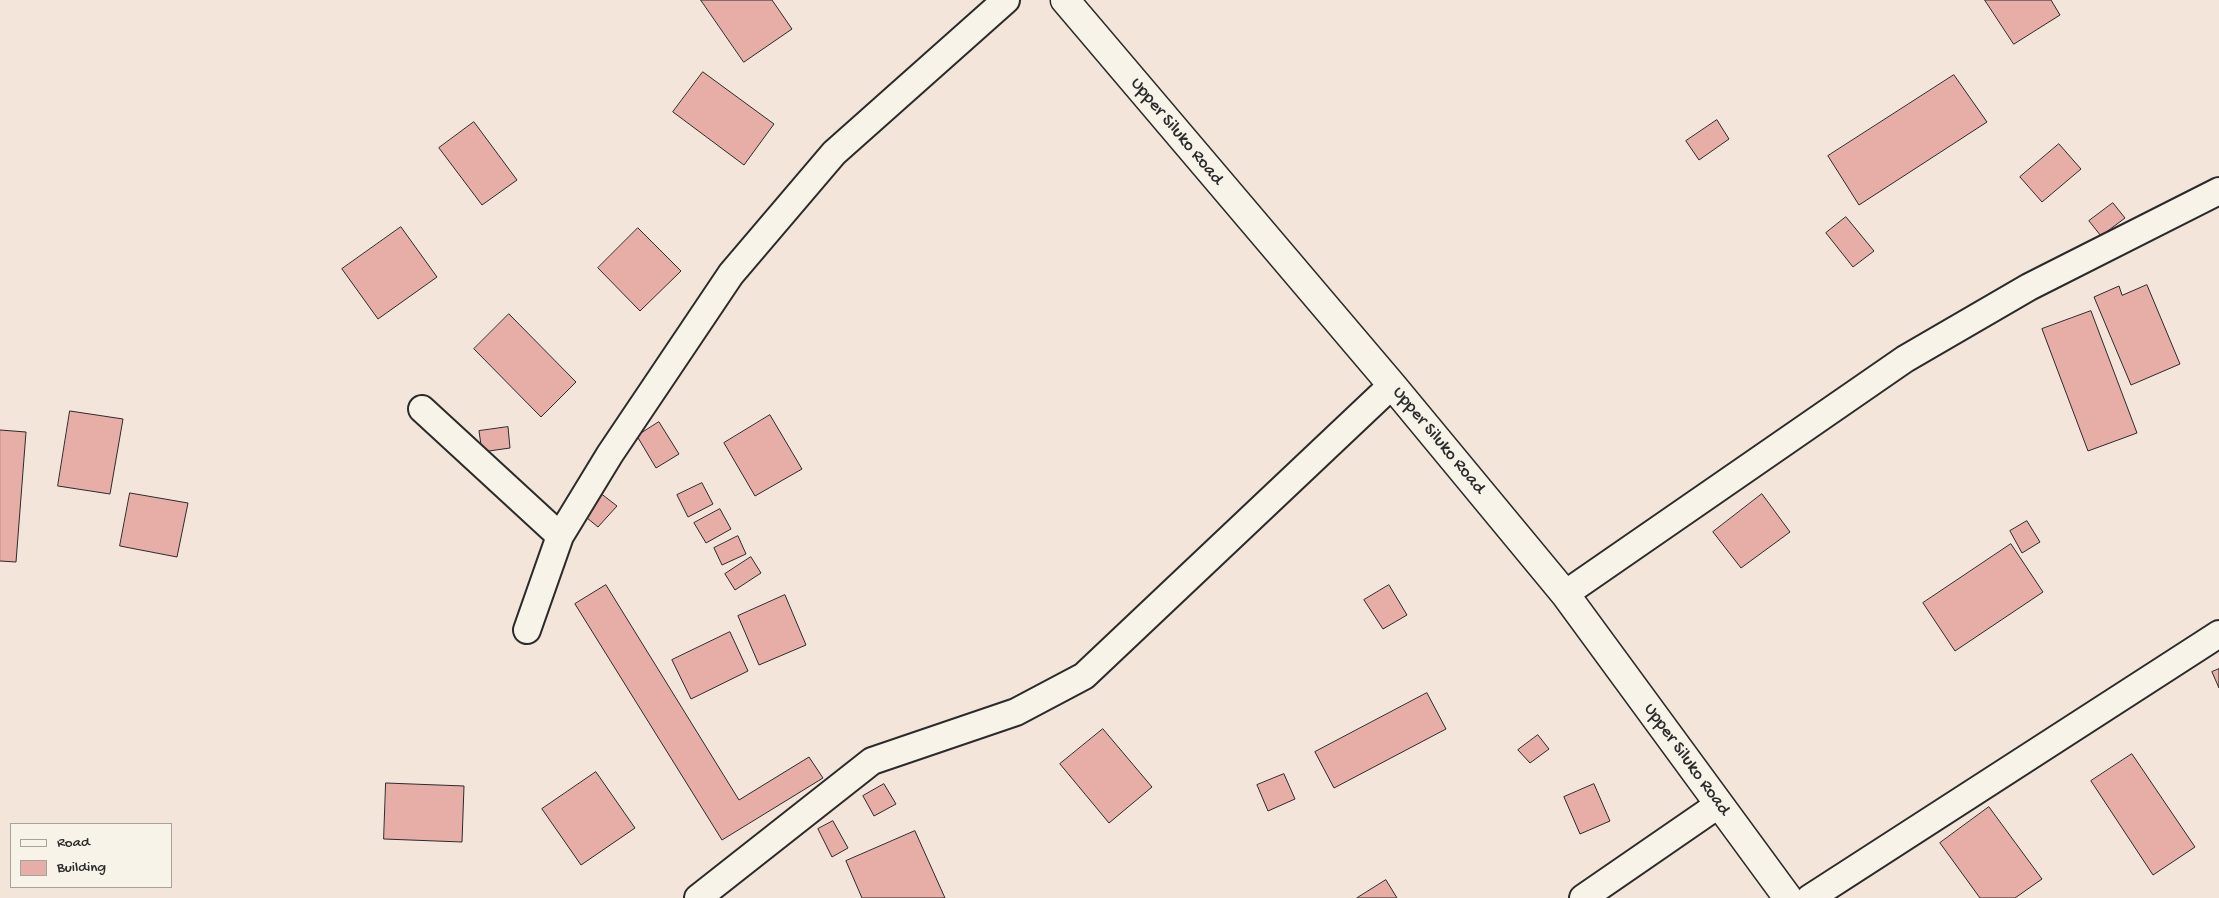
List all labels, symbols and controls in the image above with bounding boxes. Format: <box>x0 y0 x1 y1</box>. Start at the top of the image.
street label: Upper Siluko Road <box>1125 74 1227 190</box>
street label: Upper Siluko Road <box>1387 383 1489 499</box>
street label: Upper Siluko Road <box>1638 700 1734 820</box>
legend <box>10 823 172 888</box>
text: Road <box>57 834 90 852</box>
text: Building <box>57 859 106 877</box>

